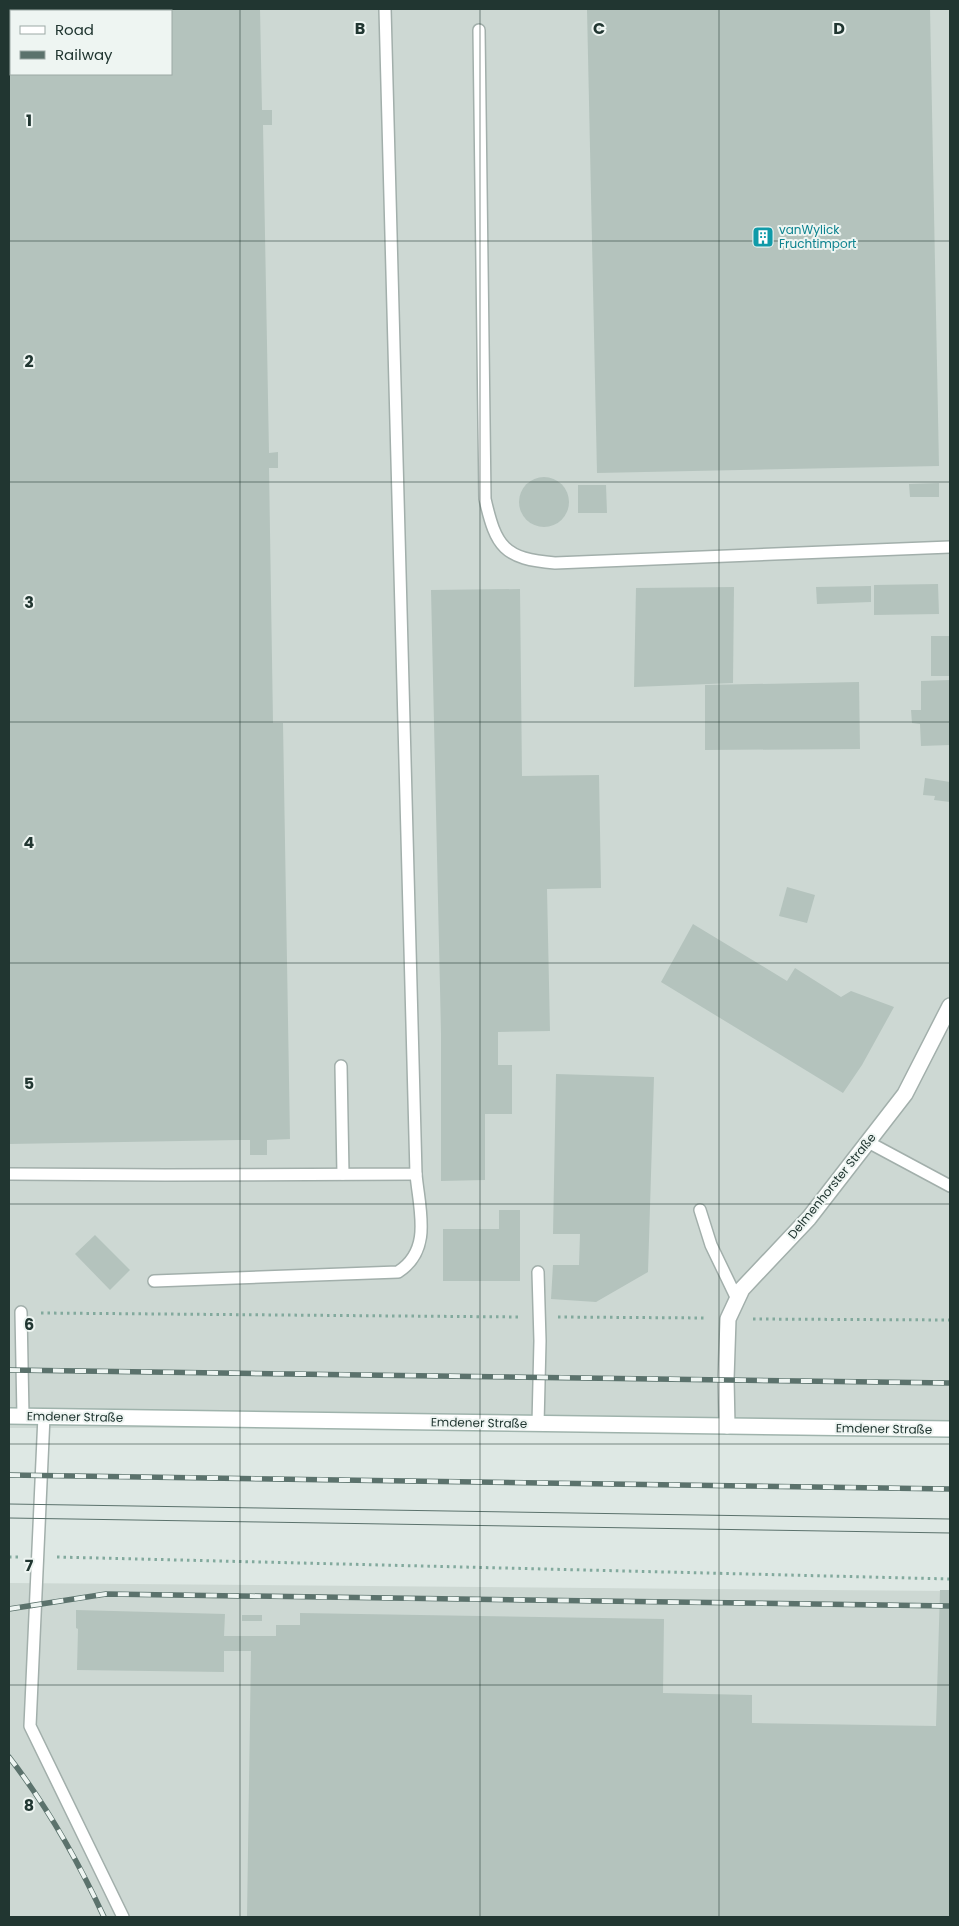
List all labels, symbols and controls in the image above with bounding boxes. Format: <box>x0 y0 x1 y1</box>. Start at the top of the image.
legend <box>10 10 172 75</box>
text: B <box>355 17 365 40</box>
text: C <box>593 17 605 40</box>
text: D <box>833 17 845 40</box>
text: Road <box>55 19 94 40</box>
text: Railway <box>55 44 113 65</box>
text: 1 <box>26 109 32 132</box>
place label: vanWylick Fruchtimport <box>779 221 857 252</box>
building icon: vanWylick Fruchtimport <box>751 225 775 249</box>
text: 2 <box>24 350 34 373</box>
text: 3 <box>24 591 34 614</box>
text: 4 <box>24 831 35 854</box>
text: 5 <box>24 1072 34 1095</box>
street label: Delmenhorster Straße <box>784 1129 880 1242</box>
text: 6 <box>24 1313 34 1336</box>
street label: Emdener Straße <box>27 1407 123 1426</box>
street label: Emdener Straße <box>431 1413 527 1432</box>
street label: Emdener Straße <box>836 1419 932 1438</box>
text: 7 <box>25 1554 34 1577</box>
text: 8 <box>24 1794 34 1817</box>

